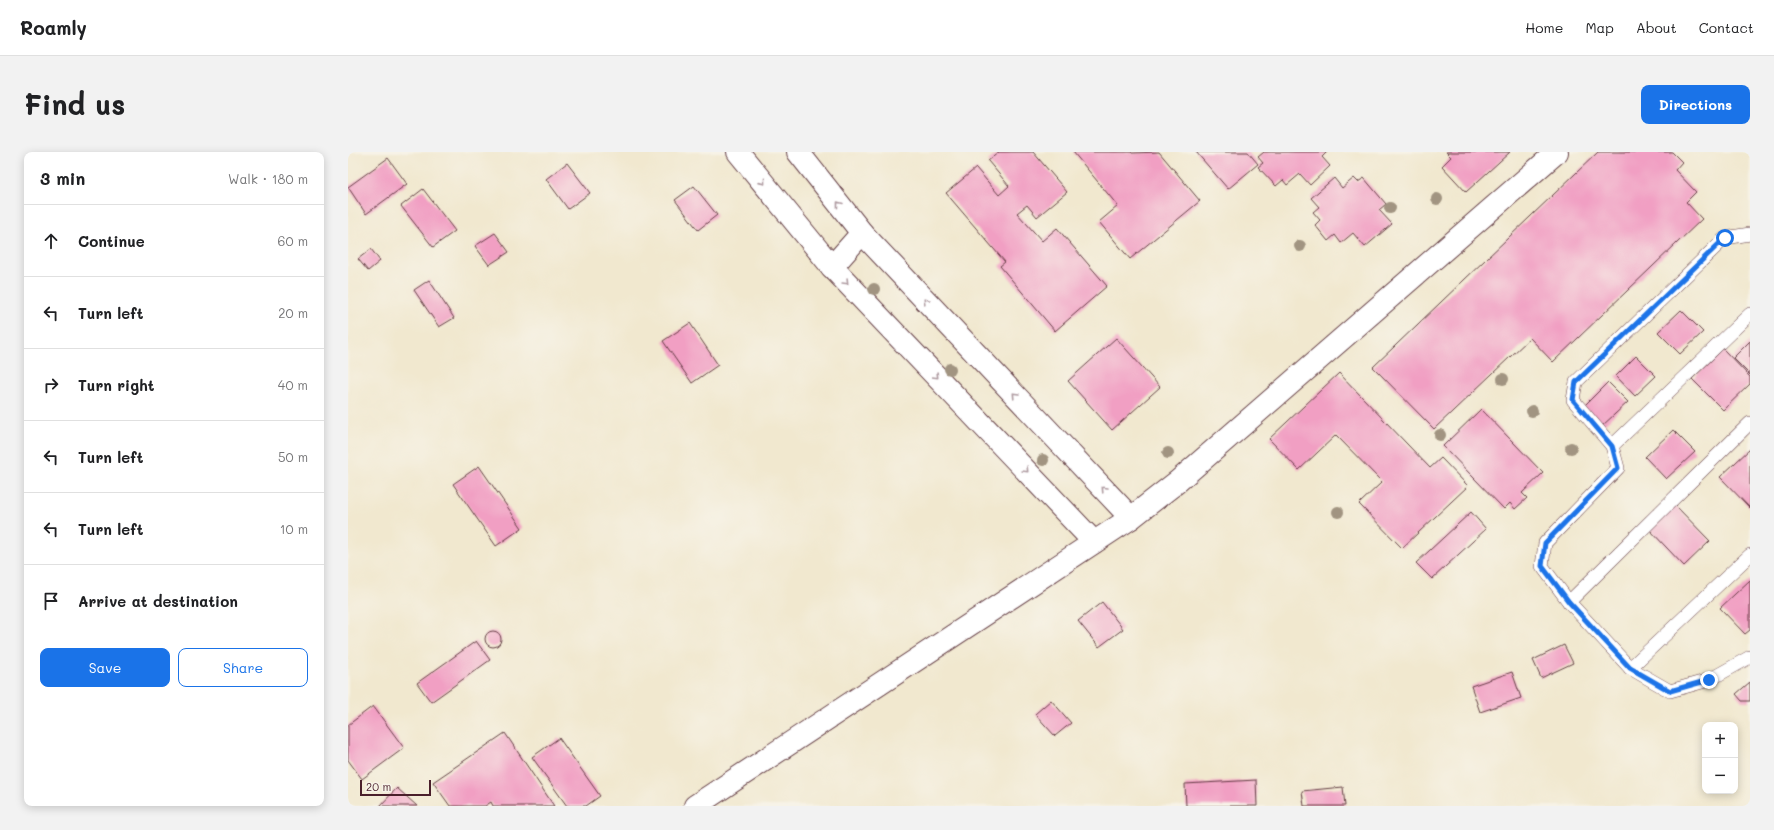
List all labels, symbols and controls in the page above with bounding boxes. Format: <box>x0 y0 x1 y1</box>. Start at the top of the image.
text: Roamly <box>20 15 87 40</box>
text: Home <box>1525 18 1563 37</box>
text: Map <box>1585 18 1614 37</box>
text: About <box>1636 18 1677 37</box>
text: Contact <box>1699 18 1754 37</box>
button: Directions <box>1641 85 1750 124</box>
text: Find us <box>24 86 125 122</box>
text: 3 min <box>40 167 85 189</box>
text: Walk · 180 m <box>228 170 308 187</box>
one-way arrow <box>758 178 765 185</box>
one-way arrow <box>836 202 843 209</box>
route start <box>1716 229 1734 247</box>
icon: ahead <box>40 230 62 252</box>
text: Continue <box>78 231 145 251</box>
text: 60 m <box>278 232 308 249</box>
one-way arrow <box>841 277 849 285</box>
one-way arrow <box>923 298 930 306</box>
icon: left <box>40 302 62 324</box>
text: Turn left <box>78 303 143 323</box>
text: 20 m <box>278 304 308 321</box>
one-way arrow <box>931 371 939 379</box>
icon: right <box>40 374 62 396</box>
text: Turn right <box>78 375 155 395</box>
text: 40 m <box>278 376 308 393</box>
one-way arrow <box>1012 392 1020 400</box>
icon: left <box>40 446 62 468</box>
text: Turn left <box>78 447 143 467</box>
text: 50 m <box>278 448 308 465</box>
one-way arrow <box>1021 465 1028 473</box>
one-way arrow <box>1102 487 1109 494</box>
icon: left <box>40 518 62 540</box>
text: Turn left <box>78 519 143 539</box>
text: 10 m <box>280 520 308 537</box>
icon: arrive <box>40 590 62 612</box>
text: Arrive at destination <box>78 591 238 611</box>
button: Save <box>40 648 170 687</box>
button: Share <box>178 648 308 687</box>
route end <box>1700 671 1718 689</box>
map controls <box>1702 722 1738 794</box>
button: + <box>1702 722 1738 758</box>
button: − <box>1702 758 1738 794</box>
scale bar <box>360 778 431 797</box>
text: 20 m <box>366 779 391 794</box>

